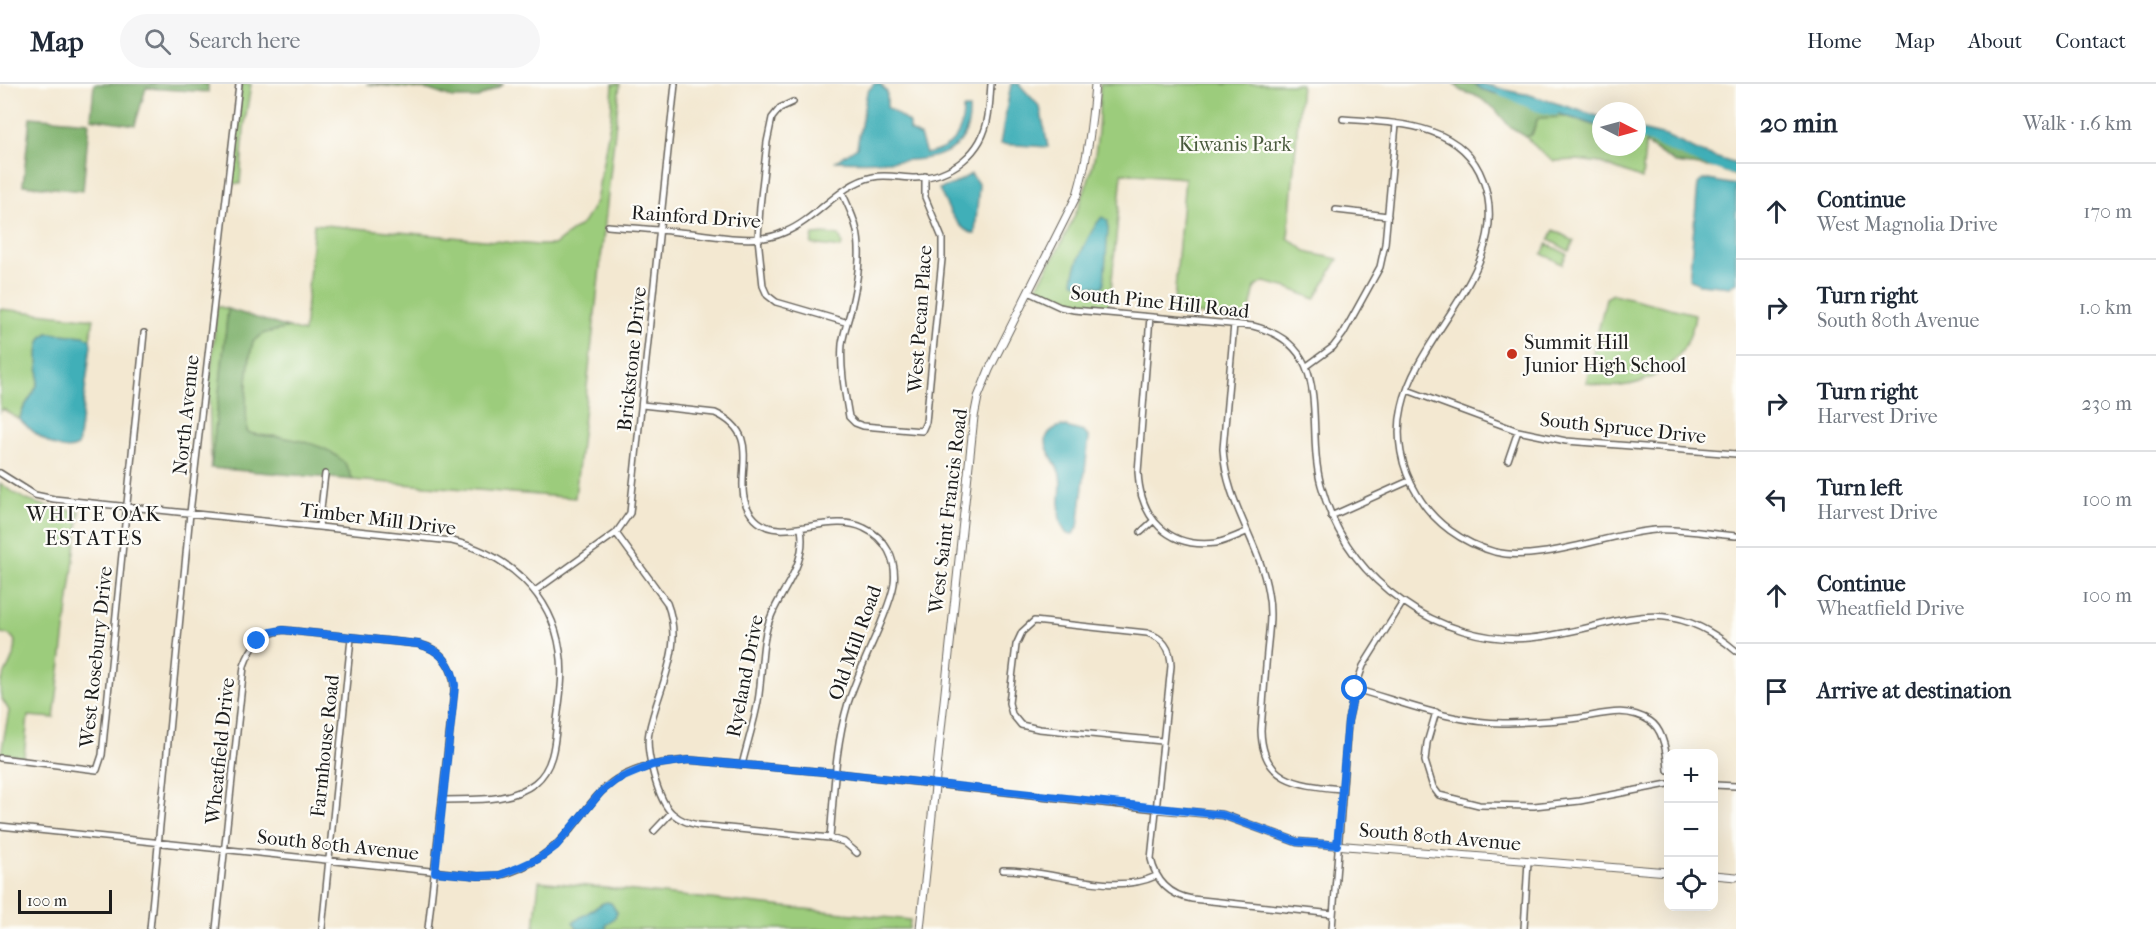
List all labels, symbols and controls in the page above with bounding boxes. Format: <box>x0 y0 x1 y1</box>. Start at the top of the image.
search box <box>120 14 540 68</box>
text: Map <box>30 25 84 58</box>
icon: search <box>141 25 174 58</box>
text: Search here <box>189 28 300 54</box>
text: Home <box>1807 29 1862 53</box>
text: Map <box>1895 29 1935 53</box>
text: About <box>1968 29 2022 53</box>
text: Contact <box>2055 29 2126 53</box>
north arrow <box>1592 102 1646 156</box>
text: 20 min <box>1760 108 1838 139</box>
text: Walk · 1.6 km <box>2023 112 2132 135</box>
park label: Kiwanis Park <box>1178 133 1292 156</box>
text: Continue <box>1817 187 1906 213</box>
icon: ahead <box>1760 195 1793 228</box>
text: 170 m <box>2083 200 2132 223</box>
street label: Rainford Drive <box>630 201 762 233</box>
text: West Magnolia Drive <box>1817 213 1998 236</box>
street label: West Pecan Place <box>903 244 937 395</box>
street label: South Pine Hill Road <box>1070 281 1252 323</box>
text: Turn right <box>1817 283 1918 309</box>
street label: Brickstone Drive <box>613 285 651 432</box>
icon: right <box>1760 291 1793 324</box>
text: 1.0 km <box>2079 296 2132 319</box>
text: South 80th Avenue <box>1817 309 1980 332</box>
place label: Summit Hill Junior High School <box>1522 331 1687 377</box>
marker: Summit Hill Junior High School <box>1505 347 1519 361</box>
street label: North Avenue <box>168 354 204 476</box>
text: Turn right <box>1817 379 1918 405</box>
icon: right <box>1760 387 1793 420</box>
text: 230 m <box>2082 392 2132 415</box>
text: Harvest Drive <box>1817 405 1938 428</box>
street label: West Saint Francis Road <box>924 406 972 616</box>
street label: South Spruce Drive <box>1539 408 1707 448</box>
text: Turn left <box>1817 475 1903 501</box>
icon: left <box>1760 483 1793 516</box>
text: 100 m <box>2082 488 2132 511</box>
street label: Timber Mill Drive <box>299 498 457 540</box>
text: Harvest Drive <box>1817 501 1938 524</box>
district label: WHITE OAK ESTATES <box>25 502 162 550</box>
street label: West Rosebury Drive <box>75 565 117 750</box>
text: Continue <box>1817 571 1906 597</box>
icon: ahead <box>1760 579 1793 612</box>
street label: Old Mill Road <box>824 581 887 704</box>
text: 100 m <box>2082 584 2132 607</box>
text: Wheatfield Drive <box>1817 597 1964 620</box>
street label: Ryeland Drive <box>722 613 768 739</box>
route end <box>243 627 269 653</box>
street label: Farmhouse Road <box>306 672 344 819</box>
route start <box>1341 675 1367 701</box>
icon: arrive <box>1760 675 1793 708</box>
street label: Wheatfield Drive <box>201 676 239 827</box>
text: Arrive at destination <box>1817 678 2011 704</box>
map controls <box>1664 749 1718 911</box>
button: + <box>1664 749 1718 803</box>
button: − <box>1664 803 1718 857</box>
street label: South 80th Avenue <box>1358 818 1522 856</box>
street label: South 80th Avenue <box>256 825 420 865</box>
button: locate <box>1664 857 1718 911</box>
scale bar <box>18 887 112 914</box>
text: 100 m <box>27 891 67 910</box>

